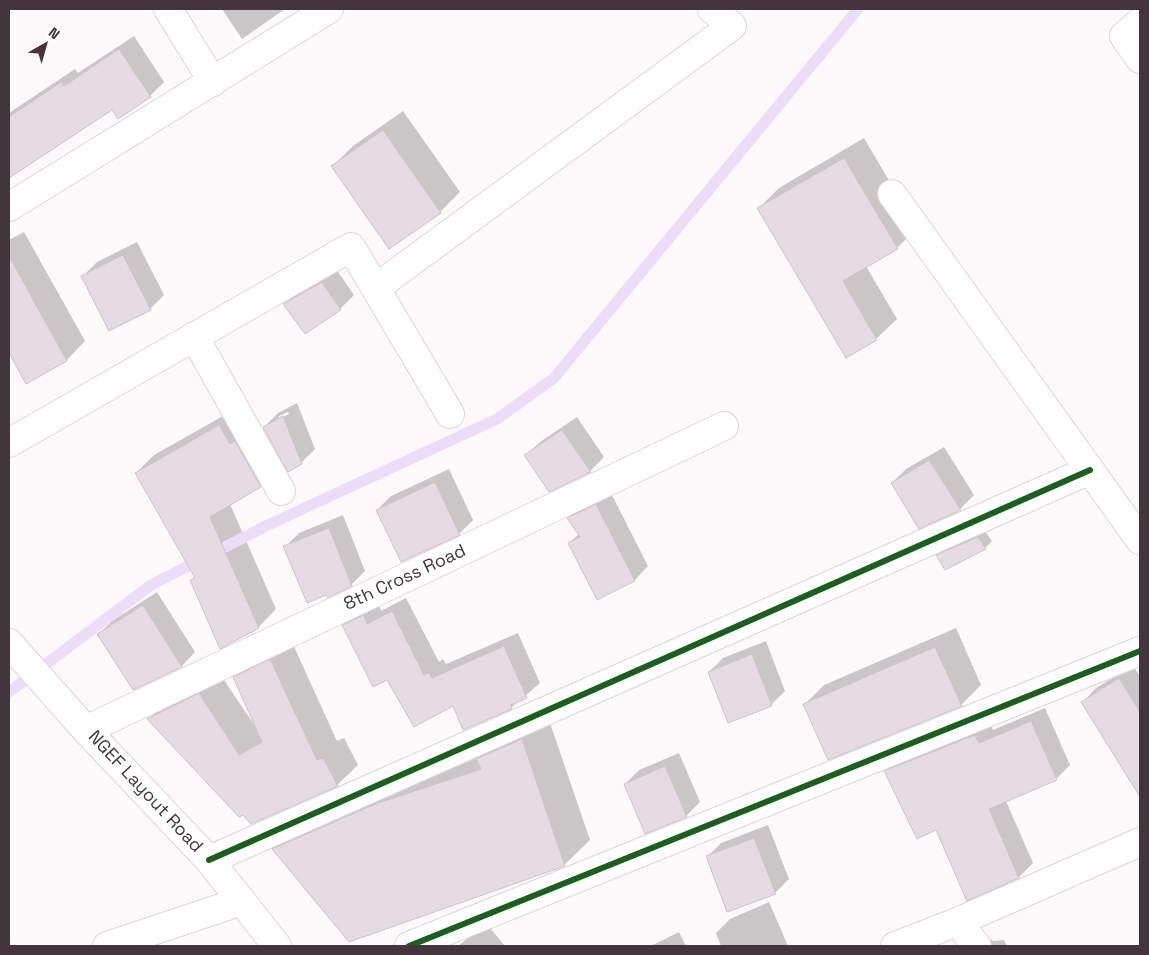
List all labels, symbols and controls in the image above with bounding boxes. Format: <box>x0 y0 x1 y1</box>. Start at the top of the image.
north arrow <box>20 20 70 70</box>
text: N <box>45 23 63 43</box>
street label: 8th Cross Road <box>341 540 469 616</box>
street label: NGEF Layout Road <box>83 727 207 857</box>

